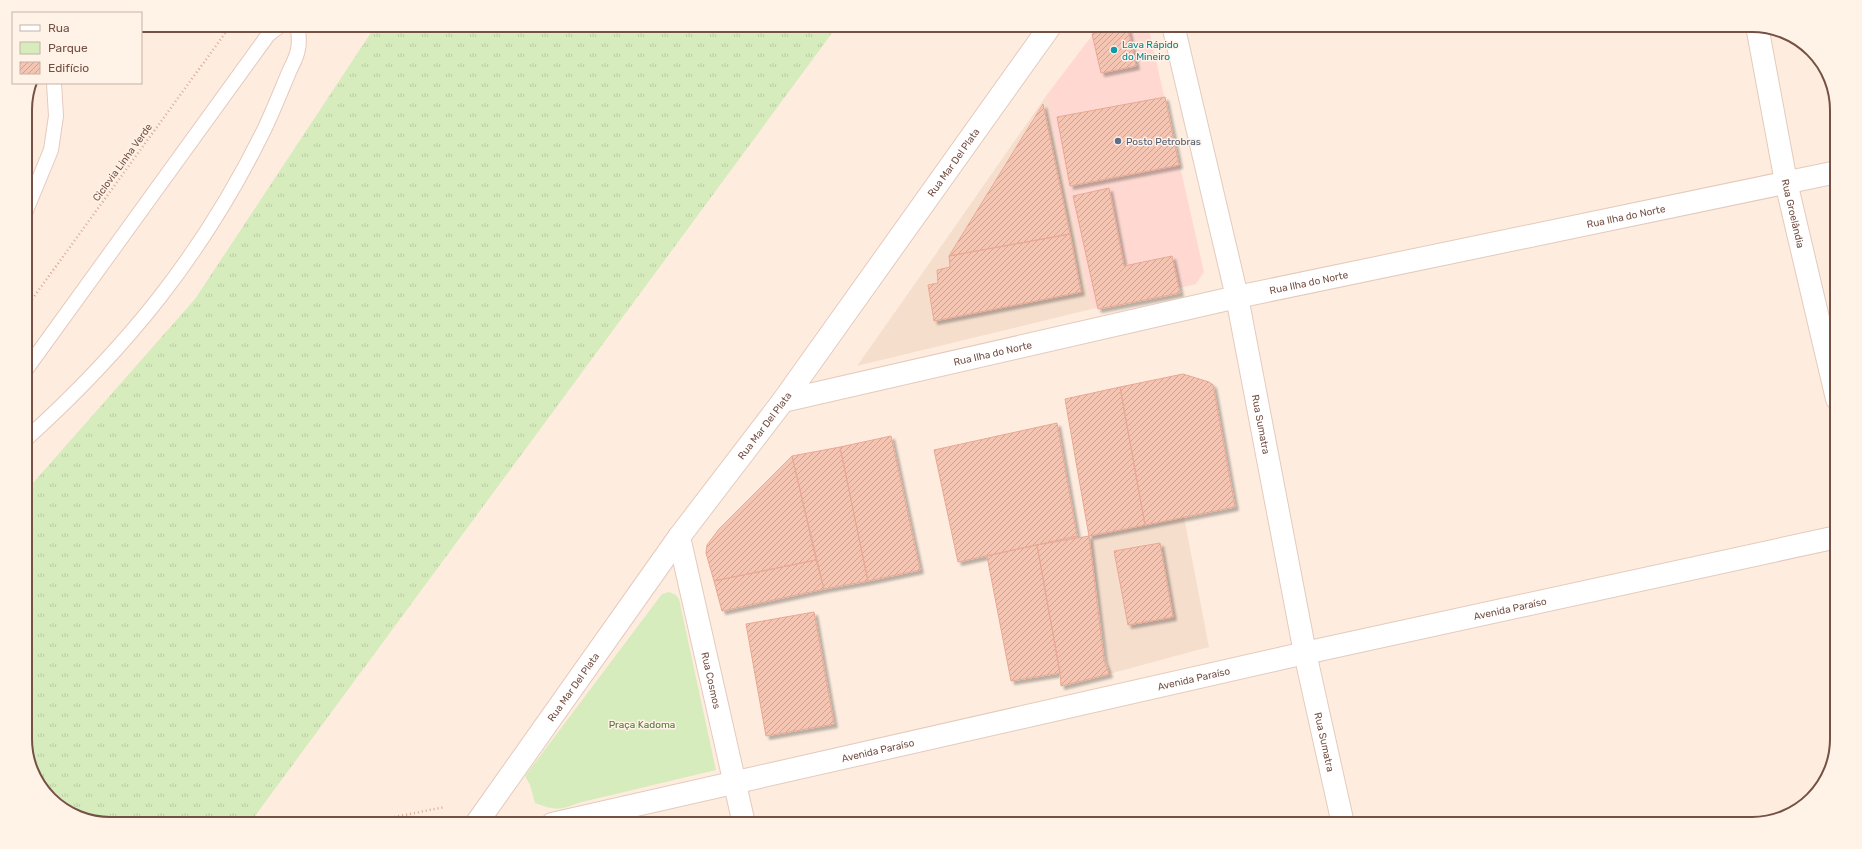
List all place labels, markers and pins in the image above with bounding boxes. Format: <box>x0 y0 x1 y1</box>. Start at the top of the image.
place label: Lava Rápido do Mineiro <box>1122 39 1179 63</box>
marker: Lava Rápido do Mineiro <box>1109 45 1119 55</box>
marker: Posto Petrobras <box>1113 136 1123 146</box>
place label: Posto Petrobras <box>1126 136 1201 148</box>

